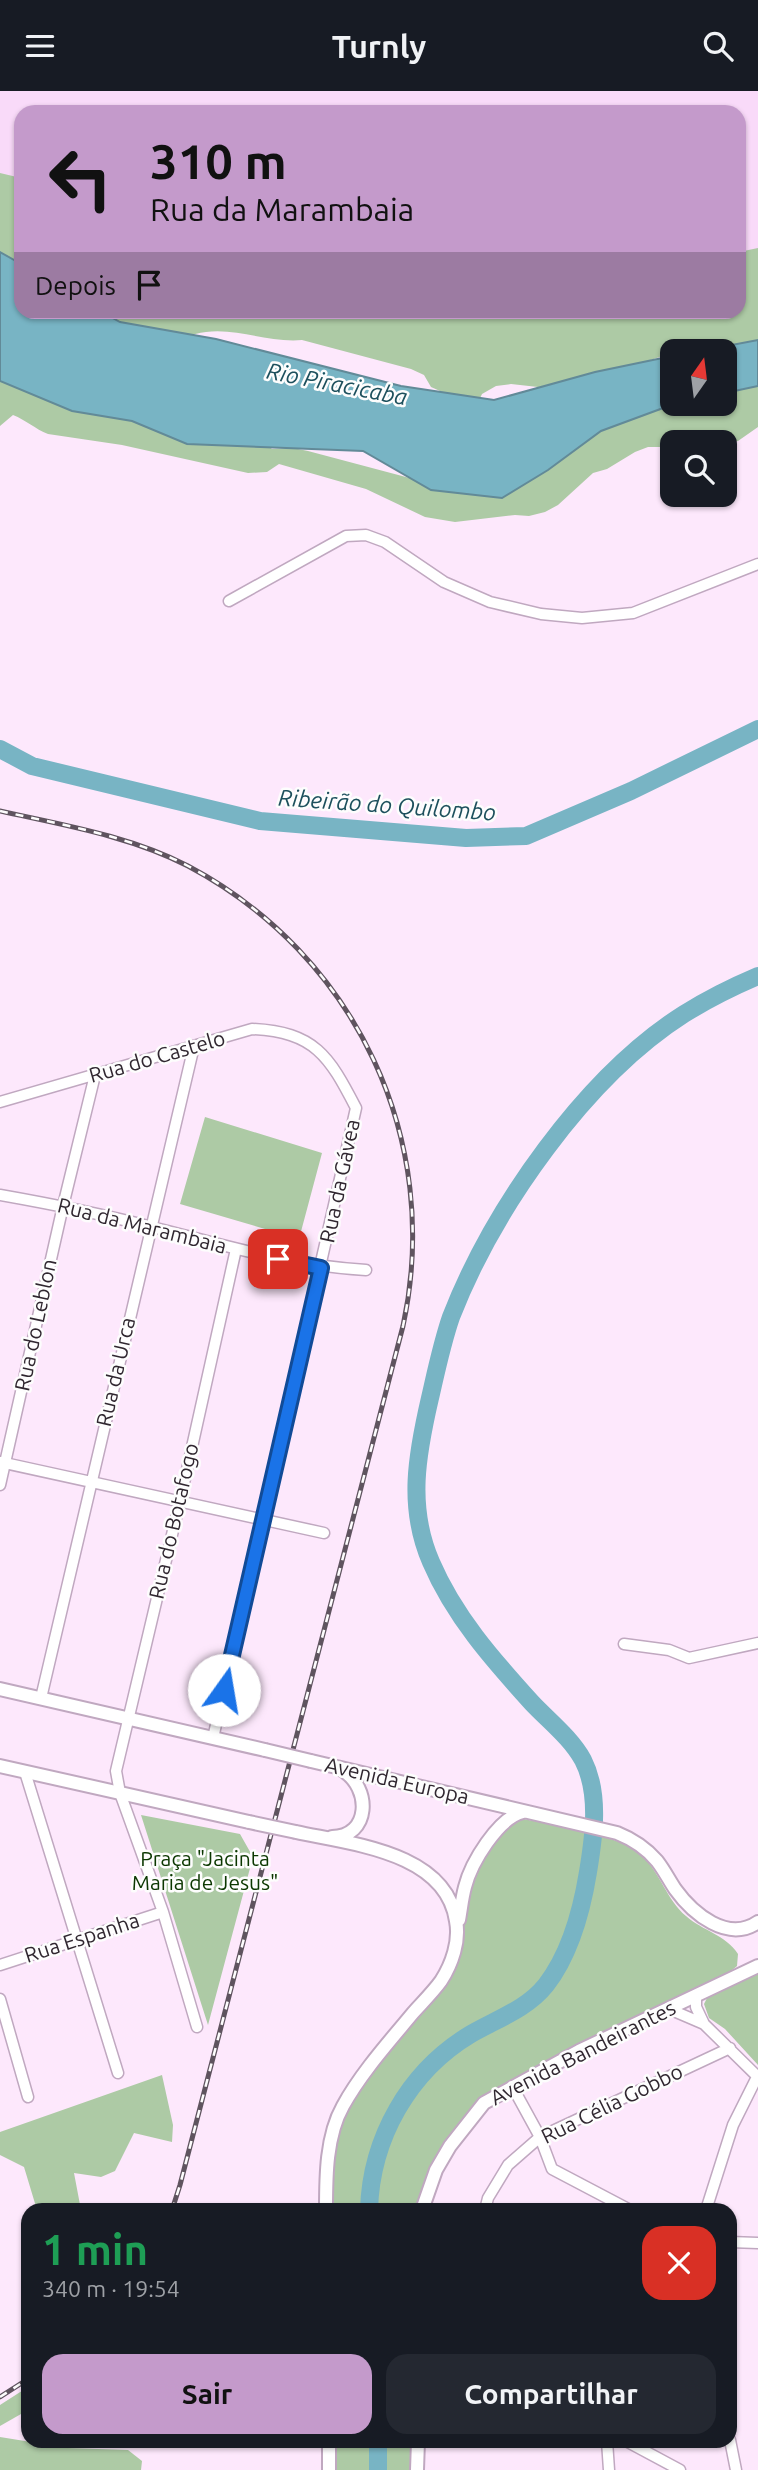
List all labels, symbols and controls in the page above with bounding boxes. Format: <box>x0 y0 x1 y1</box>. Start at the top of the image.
icon: menu <box>21 27 59 65</box>
icon: search <box>699 27 737 65</box>
text: Turnly <box>332 28 426 64</box>
icon: left <box>35 133 126 224</box>
text: 310 m <box>150 133 287 188</box>
text: Rua da Marambaia <box>150 191 414 227</box>
icon: arrive <box>130 266 168 304</box>
text: Depois <box>35 271 116 300</box>
north arrow <box>660 339 737 417</box>
map controls <box>660 339 737 507</box>
water label: Rio Piracicaba <box>265 358 409 409</box>
button: search <box>660 430 737 507</box>
water label: Ribeirão do Quilombo <box>278 784 497 825</box>
street label: Rua do Castelo <box>86 1025 228 1087</box>
street label: Rua da Gávea <box>314 1117 364 1245</box>
street label: Rua da Marambaia <box>55 1192 229 1258</box>
pin <box>248 1229 308 1289</box>
icon: arrive <box>259 1240 297 1278</box>
street label: Rua do Leblon <box>9 1257 61 1393</box>
street label: Rua da Urca <box>91 1315 139 1429</box>
street label: Rua do Botafogo <box>143 1440 203 1601</box>
position arrow <box>187 1653 261 1727</box>
street label: Avenida Europa <box>323 1752 472 1808</box>
park label: Praça "Jacinta Maria de Jesus" <box>132 1846 278 1894</box>
street label: Rua Espanha <box>21 1907 142 1967</box>
street label: Avenida Bandeirantes <box>486 1995 679 2109</box>
street label: Rua Célia Gobbo <box>537 2058 686 2148</box>
text: 1 min <box>42 2226 148 2273</box>
button: close <box>642 2226 716 2300</box>
text: 340 m · 19:54 <box>42 2276 180 2301</box>
button: Sair <box>42 2354 372 2434</box>
button: Compartilhar <box>386 2354 716 2434</box>

